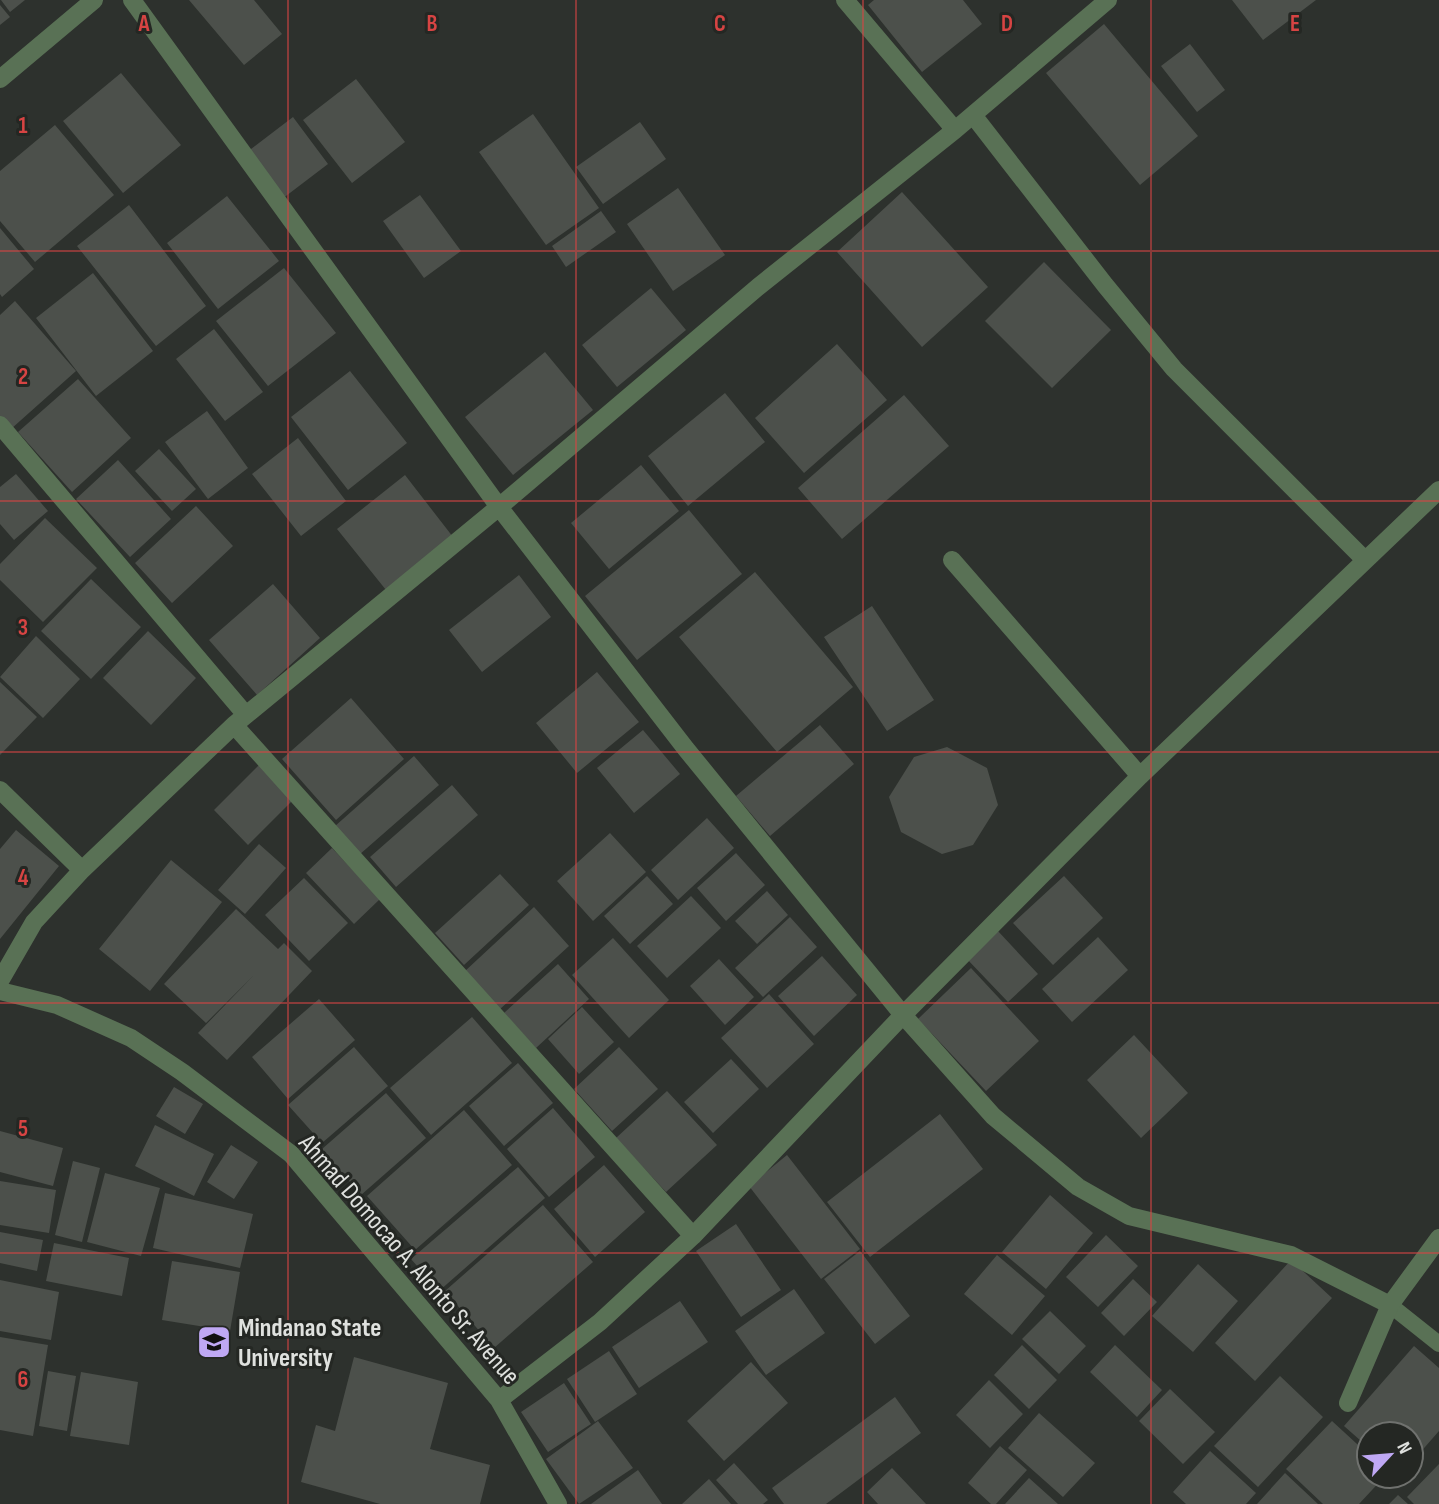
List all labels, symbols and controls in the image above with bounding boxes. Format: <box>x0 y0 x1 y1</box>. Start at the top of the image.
text: A <box>138 10 151 38</box>
text: B <box>427 10 438 38</box>
text: C <box>714 10 726 38</box>
text: D <box>1001 10 1013 38</box>
text: E <box>1290 10 1300 38</box>
text: 1 <box>18 112 28 140</box>
text: 2 <box>18 363 28 391</box>
text: 3 <box>18 614 28 642</box>
text: 4 <box>18 864 29 892</box>
text: 5 <box>18 1115 28 1143</box>
street label: Ahmad Domocao A. Alonto Sr. Avenue <box>291 1128 526 1391</box>
place label: Mindanao State University <box>238 1313 381 1374</box>
school or university icon: Mindanao State University <box>195 1323 233 1361</box>
text: 6 <box>18 1366 28 1394</box>
north arrow <box>1355 1420 1425 1490</box>
text: N <box>1391 1439 1416 1458</box>

